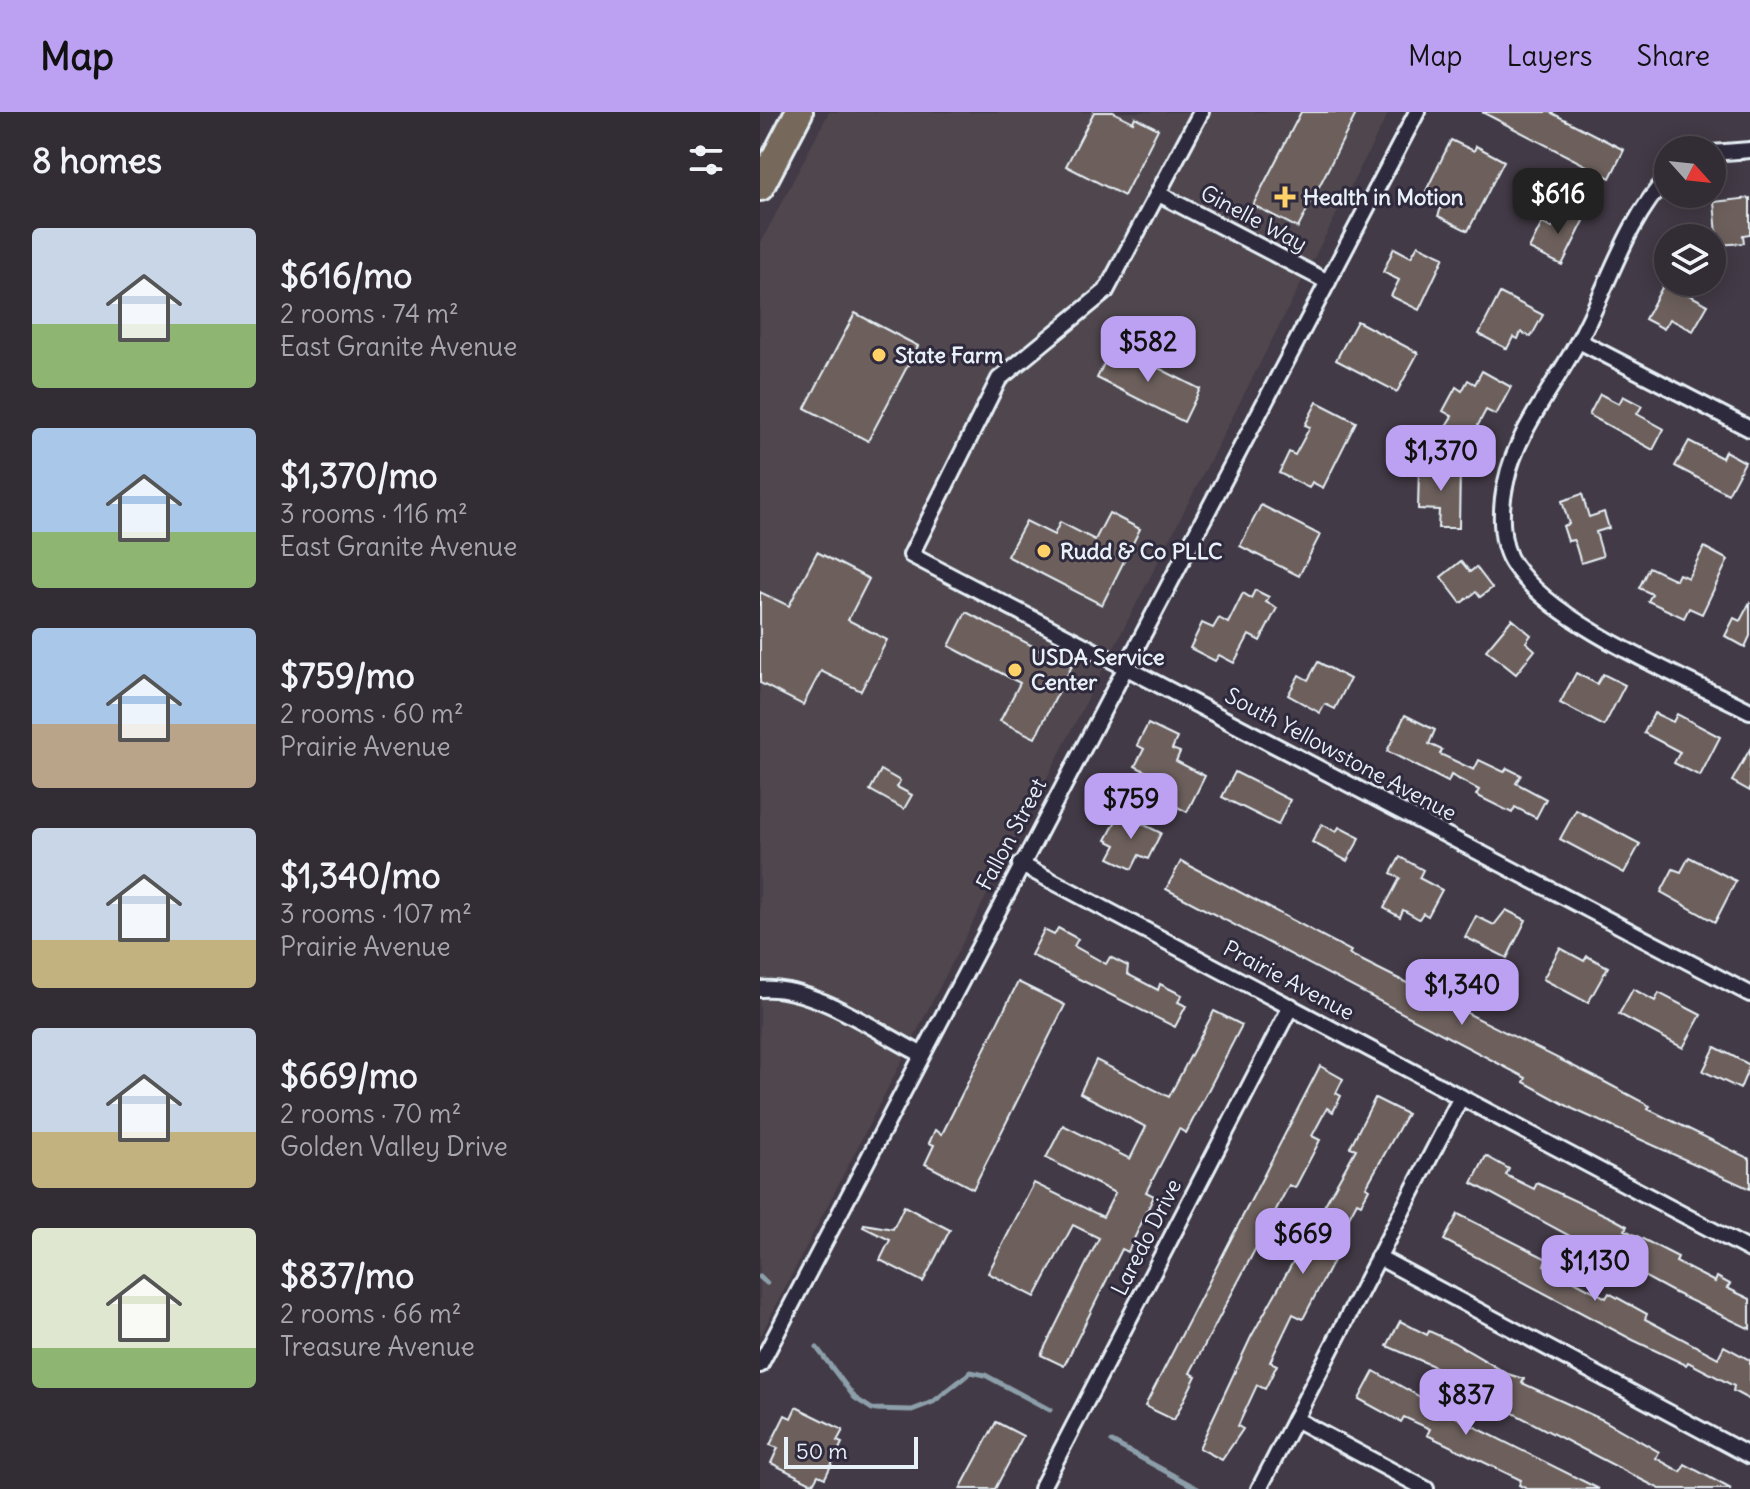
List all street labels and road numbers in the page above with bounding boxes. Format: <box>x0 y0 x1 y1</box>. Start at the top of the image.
street label: Ginelle Way <box>1196 178 1312 258</box>
street label: South Yellowstone Avenue <box>1221 681 1461 827</box>
street label: Fallon Street <box>970 773 1052 895</box>
street label: Prairie Avenue <box>1219 934 1359 1026</box>
street label: Laredo Drive <box>1105 1174 1187 1300</box>

